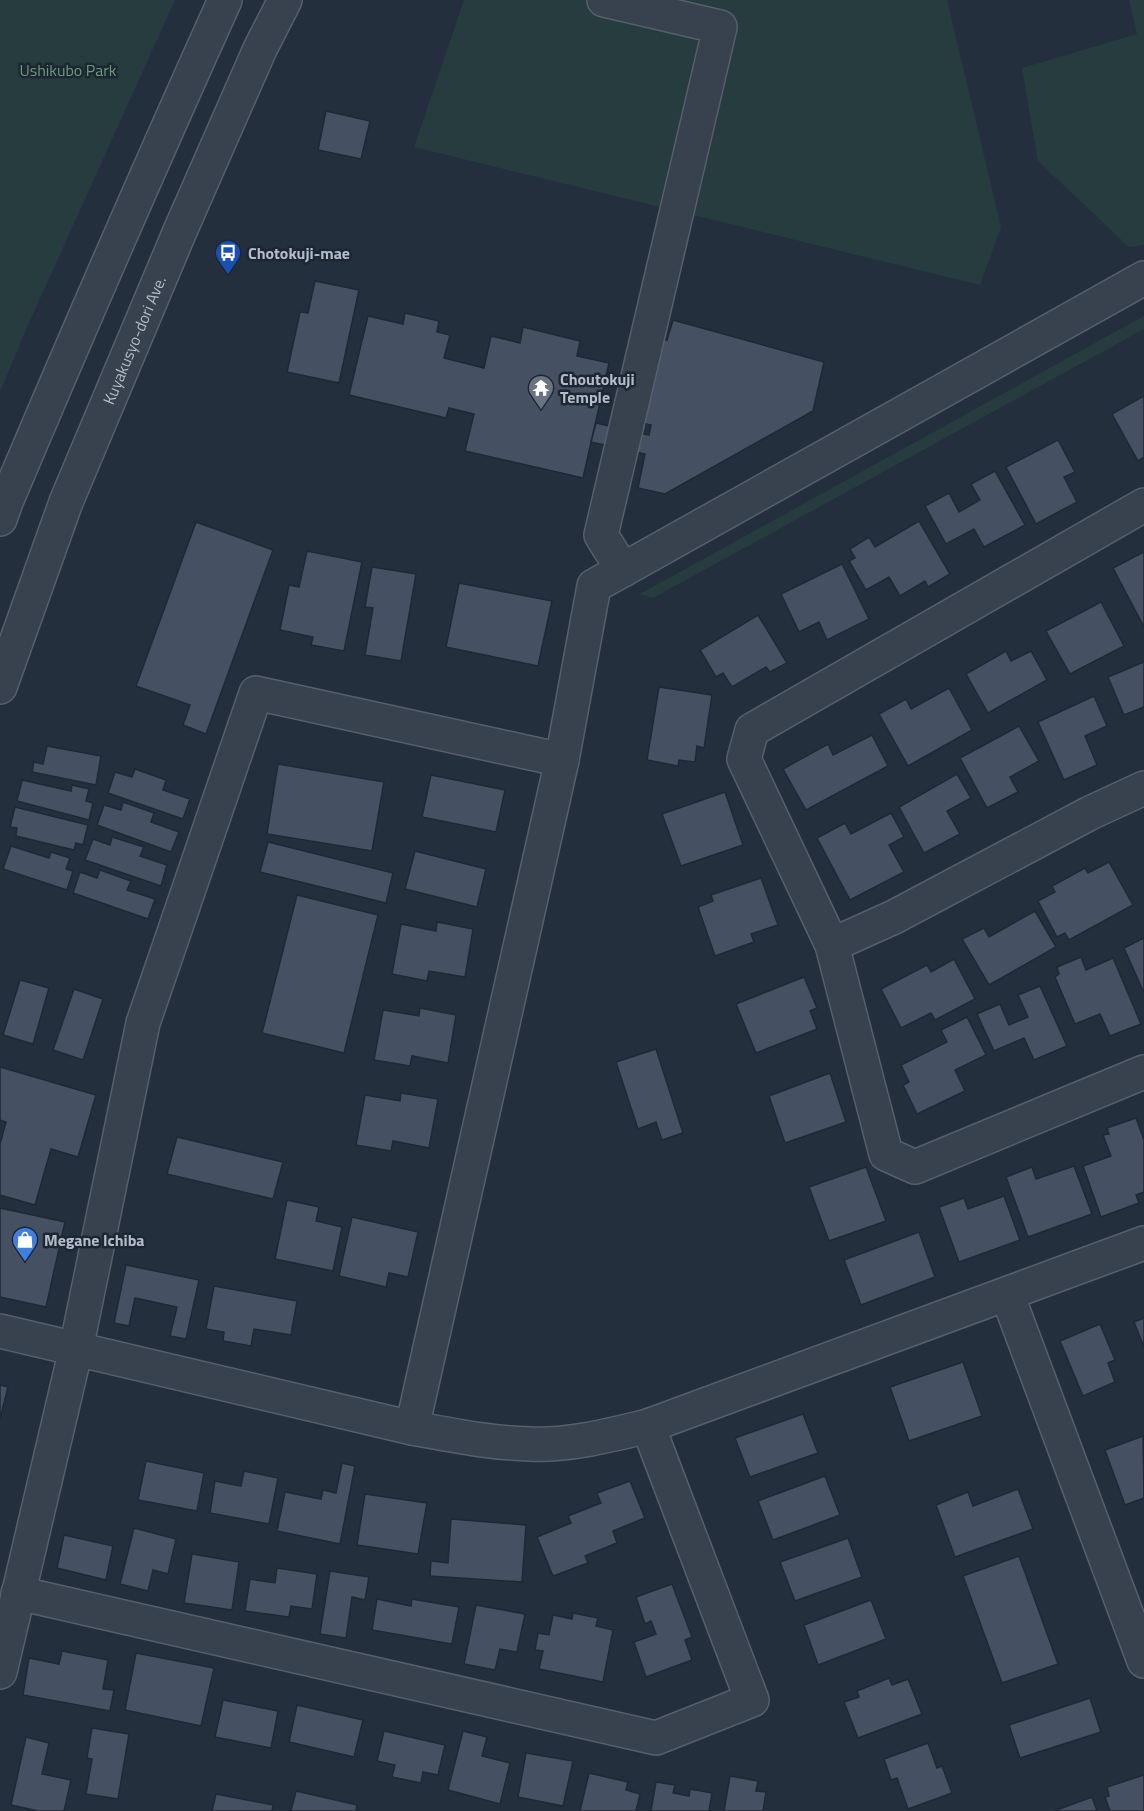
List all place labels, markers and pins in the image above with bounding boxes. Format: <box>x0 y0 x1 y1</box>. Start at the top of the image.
bus stop icon: Chotokuji-mae <box>213 238 243 276</box>
place label: Chotokuji-mae <box>248 241 350 265</box>
place label: Choutokuji Temple <box>560 367 635 409</box>
temple icon: Choutokuji Temple <box>526 373 556 411</box>
shop icon: Megane Ichiba <box>10 1225 40 1263</box>
place label: Megane Ichiba <box>44 1228 145 1252</box>

